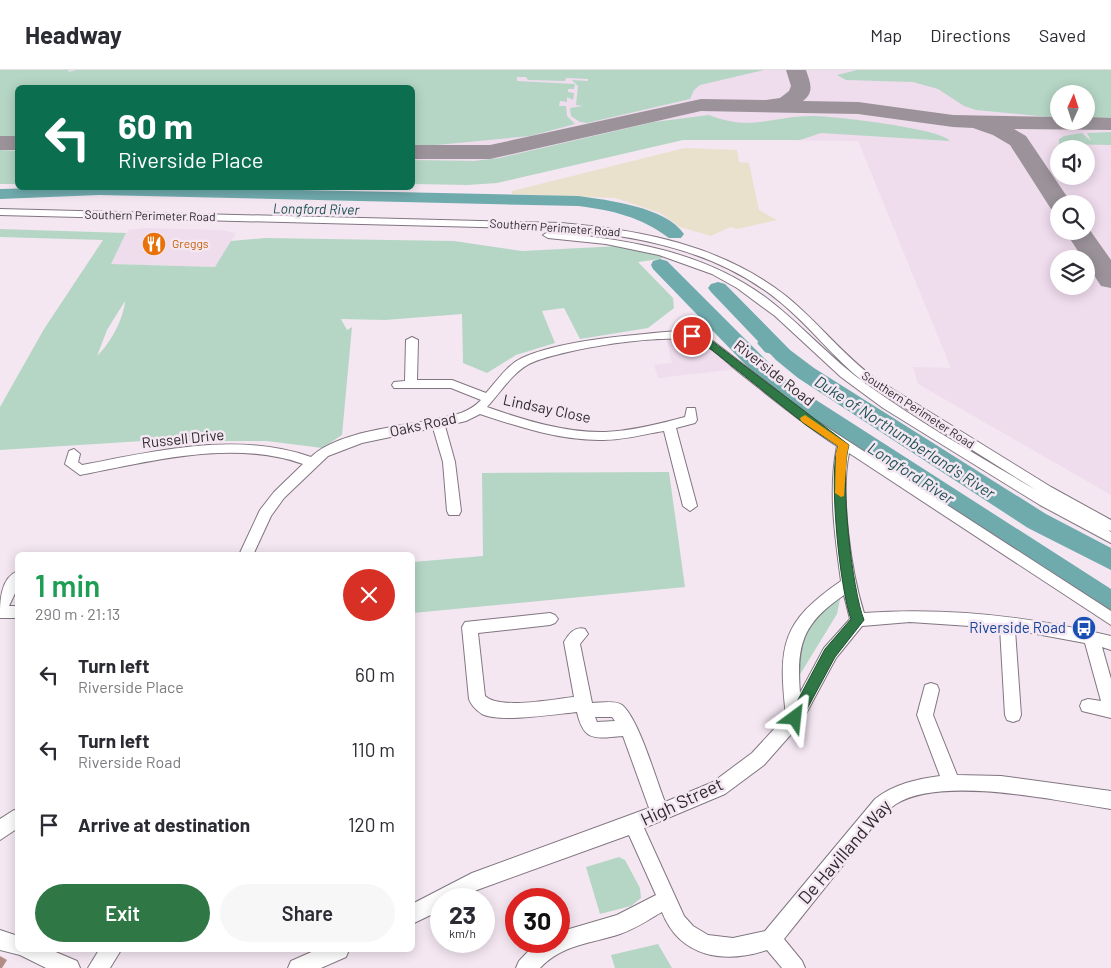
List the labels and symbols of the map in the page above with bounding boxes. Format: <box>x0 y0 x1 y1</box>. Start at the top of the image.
north arrow <box>1050 85 1095 130</box>
water label: Longford River <box>273 199 360 218</box>
street label: Southern Perimeter Road <box>84 207 216 223</box>
street label: Southern Perimeter Road <box>489 215 621 239</box>
restaurant icon: Greggs <box>141 231 167 257</box>
place label: Greggs <box>172 236 209 250</box>
pin <box>671 315 713 357</box>
street label: Riverside Road <box>731 335 818 409</box>
street label: Southern Perimeter Road <box>860 368 977 451</box>
water label: Duke of Northumberland's River <box>812 371 1000 503</box>
street label: Lindsay Close <box>502 390 593 426</box>
street label: Oaks Road <box>388 408 458 440</box>
street label: Russell Drive <box>141 425 225 451</box>
water label: Longford River <box>865 438 959 508</box>
bus stop icon: Riverside Road <box>1071 615 1097 641</box>
place label: Riverside Road <box>969 618 1066 636</box>
position arrow <box>768 691 820 743</box>
street label: High Street <box>637 772 726 830</box>
street label: De Havilland Way <box>793 795 896 908</box>
speed limit sign: 30 <box>505 888 570 953</box>

